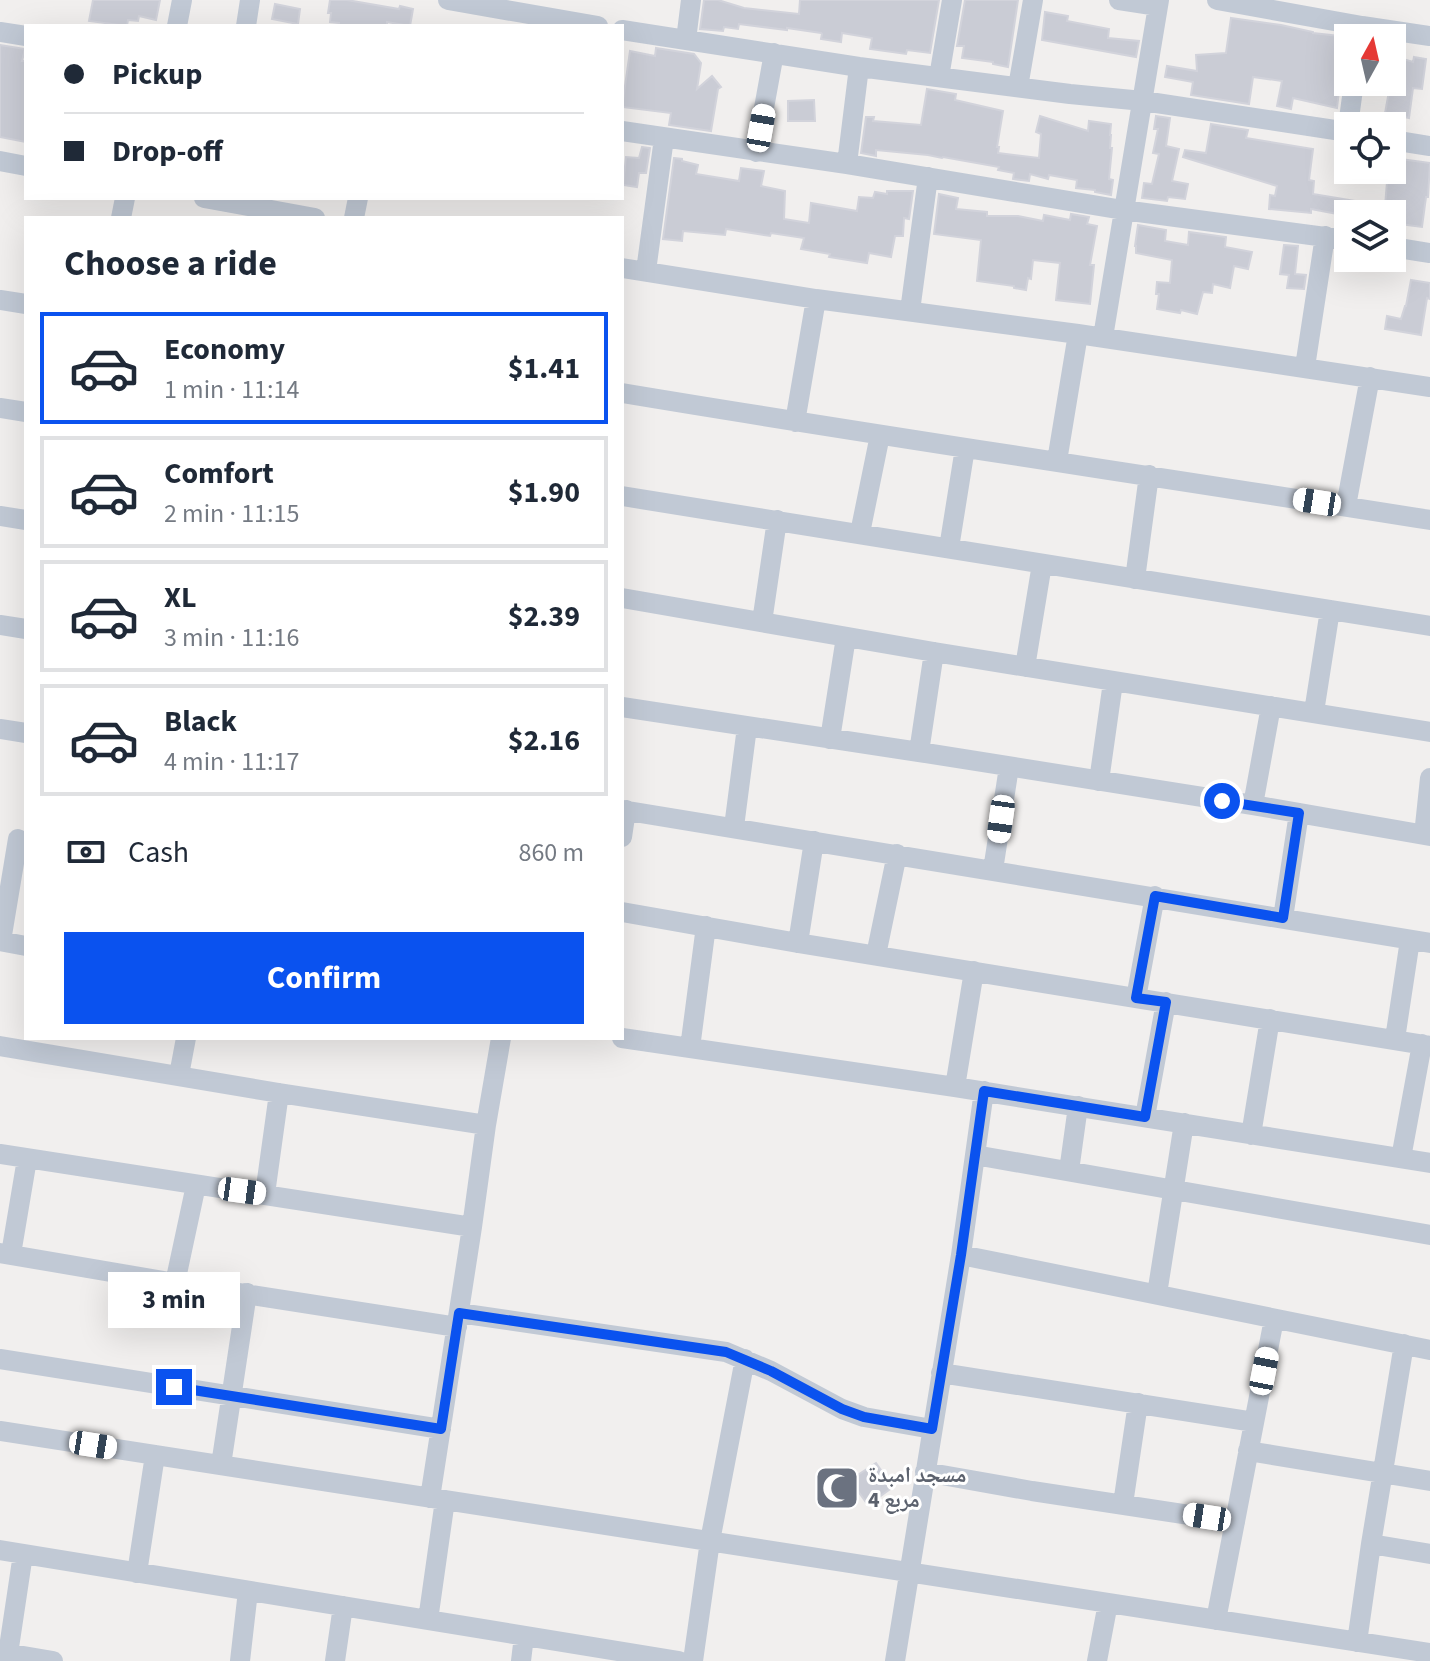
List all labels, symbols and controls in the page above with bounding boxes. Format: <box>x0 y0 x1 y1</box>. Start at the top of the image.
north arrow <box>1334 24 1406 96</box>
map controls <box>1334 24 1406 272</box>
text: Pickup <box>112 53 202 96</box>
car <box>745 102 777 154</box>
button: locate <box>1334 112 1406 184</box>
text: Drop-off <box>112 130 223 173</box>
button: layers <box>1334 200 1406 272</box>
text: Choose a ride <box>64 238 277 289</box>
text: Economy <box>164 328 285 371</box>
icon: car <box>68 332 140 404</box>
text: $1.41 <box>508 347 580 390</box>
text: 1 min · 11:14 <box>164 371 299 408</box>
text: Comfort <box>164 452 274 495</box>
icon: car <box>68 456 140 528</box>
text: $1.90 <box>508 471 580 514</box>
car <box>1291 486 1343 518</box>
text: 2 min · 11:15 <box>164 495 299 532</box>
text: XL <box>164 576 197 619</box>
icon: car <box>68 580 140 652</box>
text: $2.39 <box>508 595 580 638</box>
text: 3 min · 11:16 <box>164 619 299 656</box>
text: Black <box>164 700 237 743</box>
icon: car <box>68 704 140 776</box>
text: $2.16 <box>508 719 580 762</box>
text: 4 min · 11:17 <box>164 743 299 780</box>
route start <box>1204 783 1240 819</box>
car <box>986 794 1016 844</box>
icon: cash <box>64 830 108 874</box>
text: Cash <box>128 831 189 874</box>
text: 860 m <box>518 834 584 871</box>
button: Confirm <box>64 932 584 1024</box>
car <box>217 1176 267 1206</box>
callout: 3 min <box>108 1271 240 1327</box>
text: 3 min <box>142 1281 206 1318</box>
car <box>1248 1345 1280 1397</box>
route end <box>156 1369 192 1405</box>
car <box>67 1429 119 1461</box>
place label: مسجد امبدة مربع 4 <box>868 1459 966 1516</box>
mosque icon: مسجد امبدة مربع 4 <box>813 1464 861 1512</box>
car <box>1181 1501 1233 1533</box>

